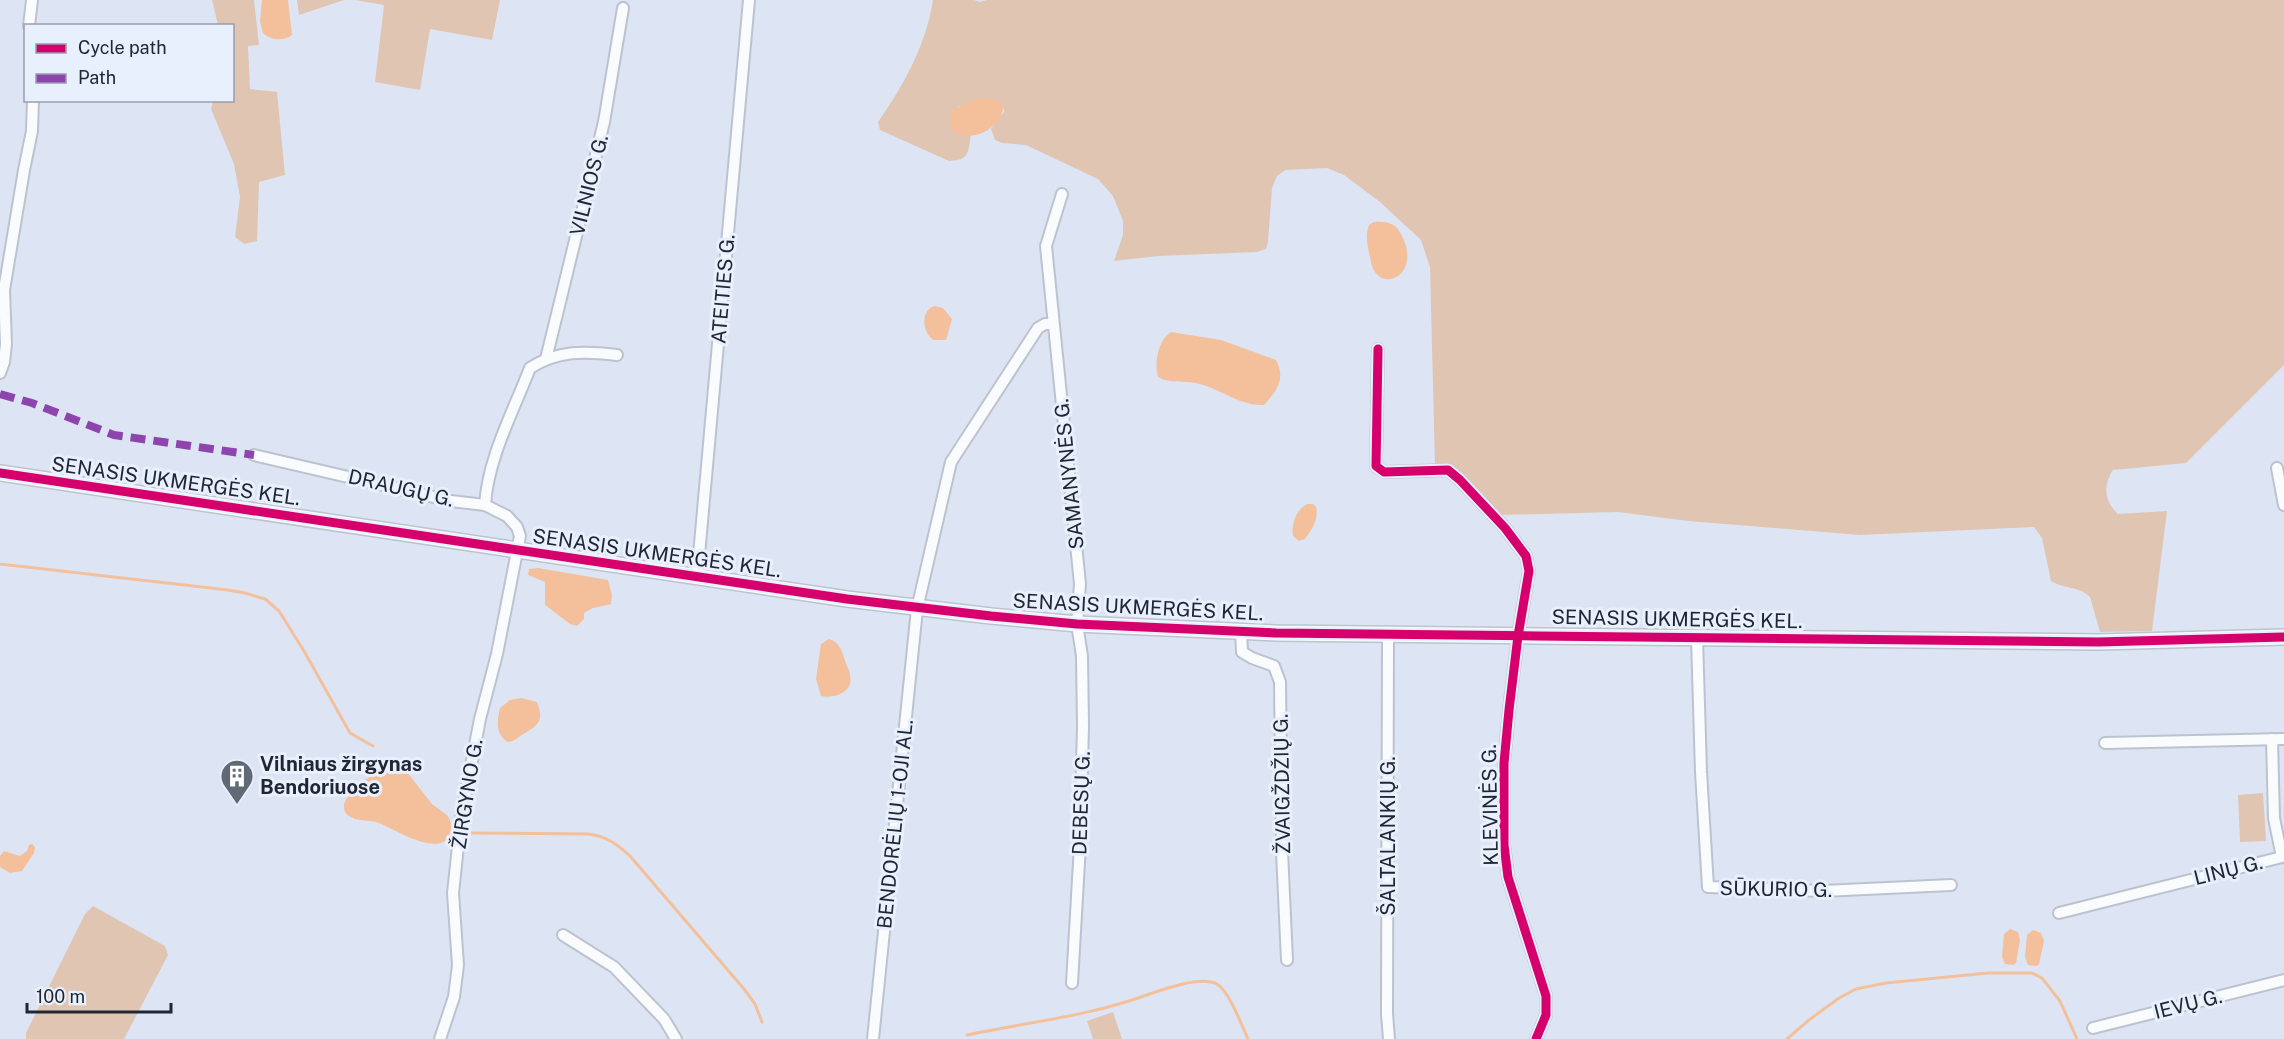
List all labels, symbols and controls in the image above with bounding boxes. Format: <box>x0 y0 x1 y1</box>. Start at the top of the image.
legend <box>24 24 234 102</box>
text: Cycle path <box>78 37 167 58</box>
text: Path <box>78 67 116 88</box>
street label: VILNIOS G. <box>565 132 613 238</box>
street label: ATEITIES G. <box>706 233 740 345</box>
street label: SAMANYNĖS G. <box>1049 397 1089 551</box>
street label: SENASIS UKMERGĖS KEL. <box>50 452 302 510</box>
street label: DRAUGŲ G. <box>346 464 456 512</box>
street label: SENASIS UKMERGĖS KEL. <box>531 524 783 582</box>
street label: SENASIS UKMERGĖS KEL. <box>1012 588 1264 626</box>
street label: SENASIS UKMERGĖS KEL. <box>1551 605 1803 633</box>
street label: ŽVAIGŽDŽIŲ G. <box>1269 713 1295 855</box>
street label: BENDORĖLIŲ 1-OJI AL. <box>872 718 918 930</box>
street label: ŽIRGYNO G. <box>446 737 488 851</box>
street label: KLEVINĖS G. <box>1477 744 1503 866</box>
street label: DEBESŲ G. <box>1067 751 1095 855</box>
place label: Vilniaus žirgynas Bendoriuose <box>260 752 422 799</box>
street label: ŠALTALANKIŲ G. <box>1376 756 1400 916</box>
building icon: Vilniaus žirgynas Bendoriuose <box>219 758 255 805</box>
street label: LINŲ G. <box>2191 850 2265 890</box>
street label: SŪKURIO G. <box>1720 875 1833 902</box>
scale bar <box>27 976 171 1014</box>
street label: IEVŲ G. <box>2151 984 2225 1024</box>
text: 100 m <box>36 986 85 1007</box>

